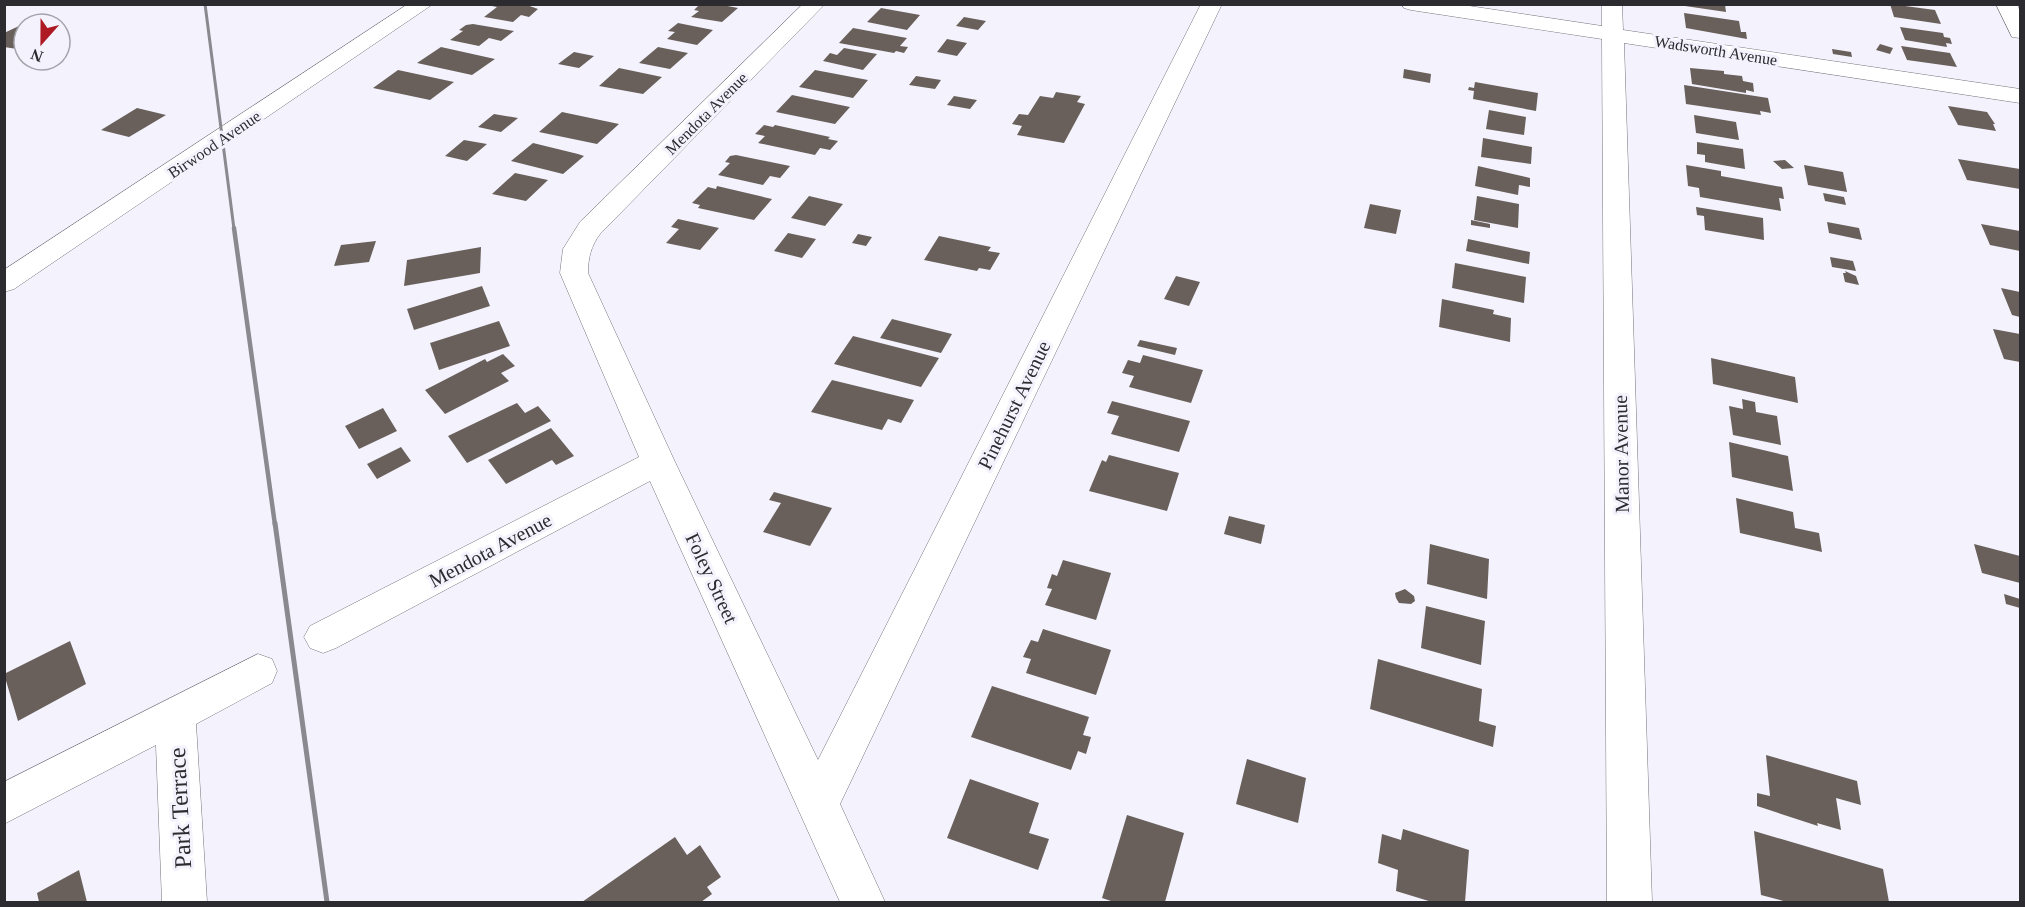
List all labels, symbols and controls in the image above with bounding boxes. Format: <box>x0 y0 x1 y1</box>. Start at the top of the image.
north arrow <box>12 12 72 72</box>
street label: Wadsworth Avenue <box>1653 32 1779 69</box>
text: N <box>28 45 45 66</box>
street label: Mendota Avenue <box>662 69 751 158</box>
street label: Birwood Avenue <box>165 107 264 182</box>
street label: Pinehurst Avenue <box>973 337 1055 473</box>
street label: Manor Avenue <box>1609 395 1633 513</box>
street label: Mendota Avenue <box>425 508 555 592</box>
street label: Foley Street <box>681 529 743 628</box>
street label: Park Terrace <box>164 747 196 869</box>

